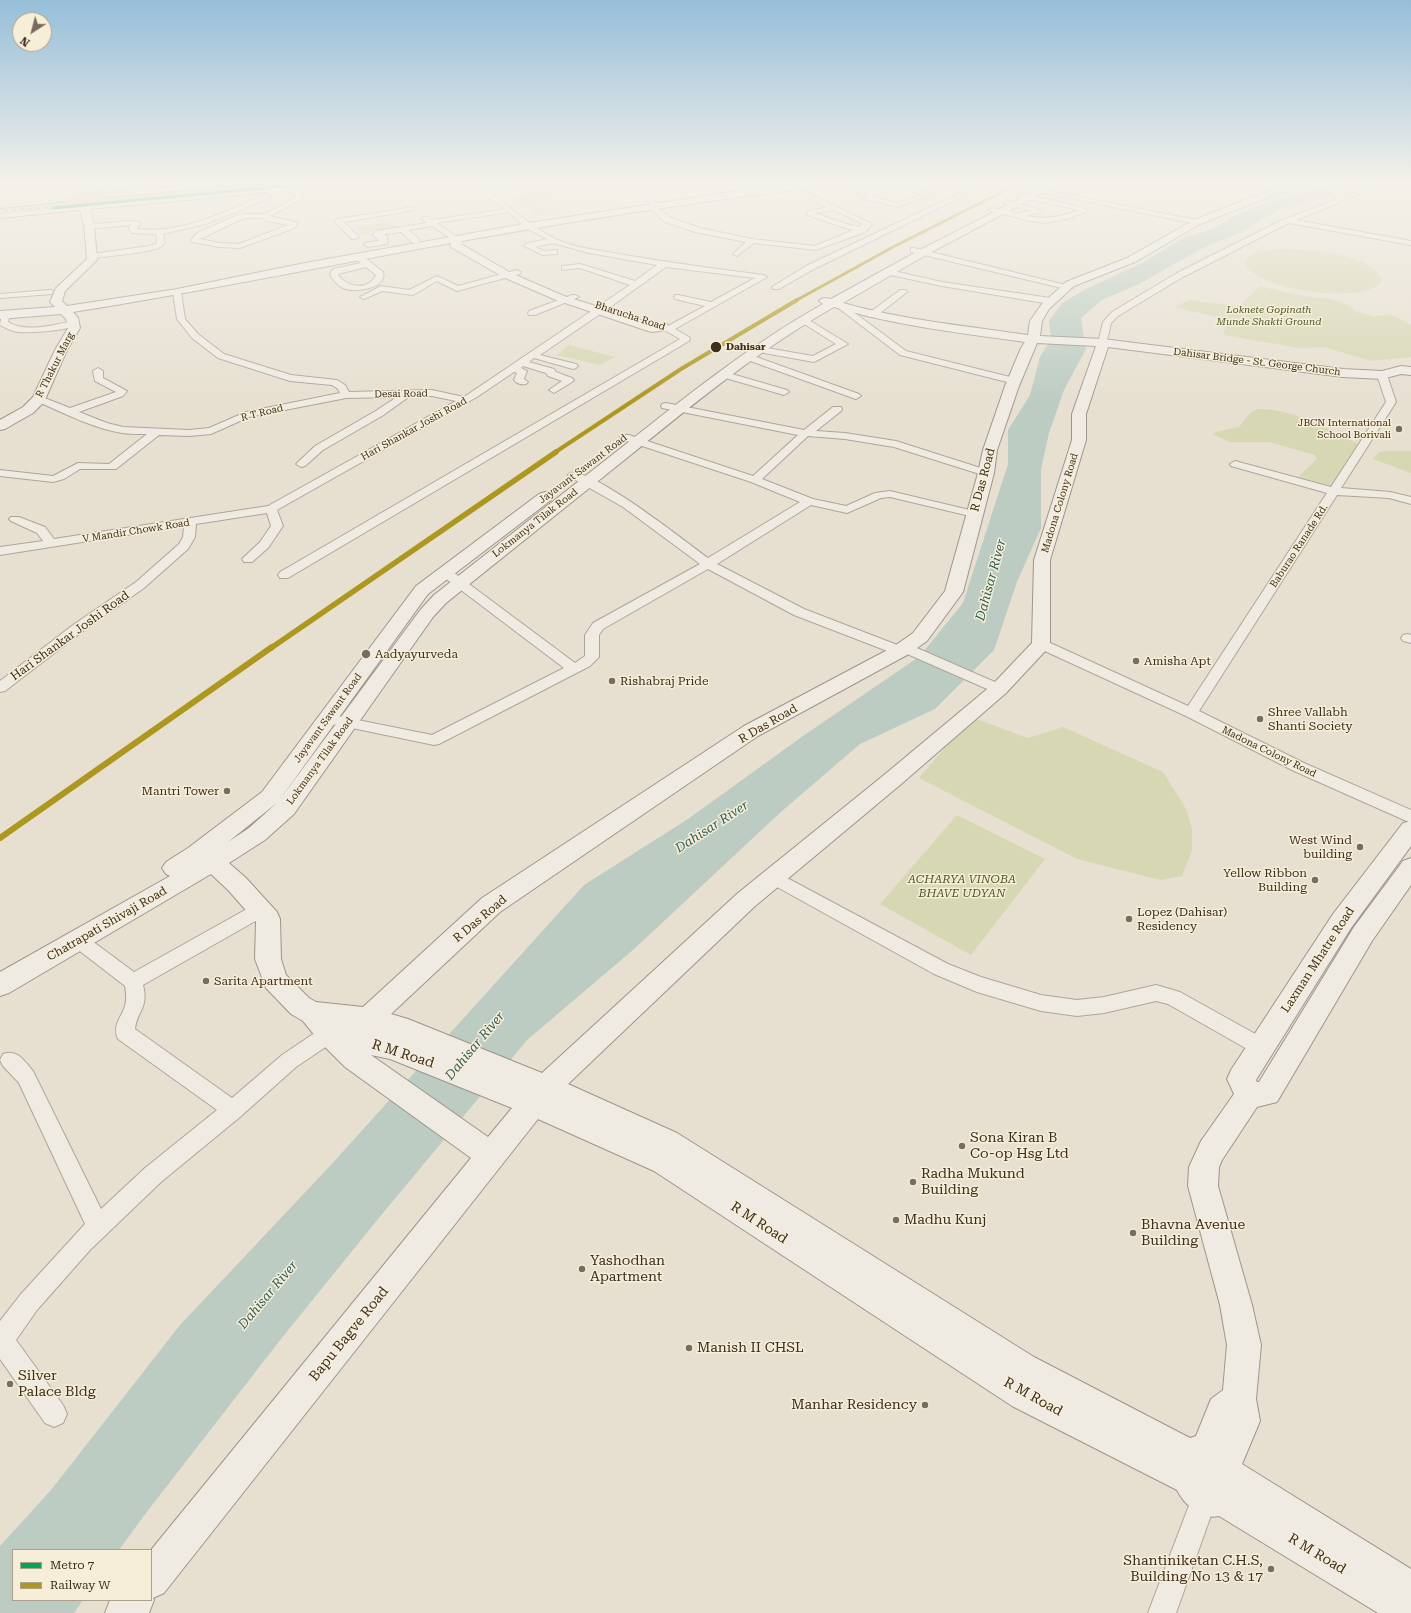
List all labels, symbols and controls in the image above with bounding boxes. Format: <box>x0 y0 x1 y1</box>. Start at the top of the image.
north arrow <box>12 12 52 52</box>
text: N <box>18 34 32 49</box>
street label: Bharucha Road <box>593 299 667 333</box>
park label: Loknete Gopinath Munde Shakti Ground <box>1217 304 1321 328</box>
street label: R Thakur Marg <box>33 330 77 400</box>
marker: Dahisar <box>709 340 723 354</box>
place label: Dahisar <box>726 341 765 353</box>
street label: Dahisar Bridge - St. George Church <box>1173 346 1341 378</box>
street label: Desai Road <box>374 388 428 400</box>
street label: Hari Shankar Joshi Road <box>359 395 469 463</box>
street label: R T Road <box>240 402 284 424</box>
place label: JBCN International School Borivali <box>1298 417 1391 440</box>
marker: JBCN International School Borivali <box>1394 424 1404 434</box>
street label: Jayavant Sawant Road <box>536 432 630 506</box>
street label: R Das Road <box>968 447 998 513</box>
street label: Madona Colony Road <box>1039 452 1081 554</box>
street label: Lokmanya Tilak Road <box>490 486 580 560</box>
street label: Baburao Ranade Rd. <box>1268 502 1330 590</box>
street label: V Mandir Chowk Road <box>82 517 190 545</box>
water label: Dahisar River <box>973 537 1009 623</box>
street label: Hari Shankar Joshi Road <box>8 588 132 684</box>
place label: Aadyayurveda <box>375 647 458 661</box>
marker: Aadyayurveda <box>360 648 372 660</box>
place label: Amisha Apt <box>1144 654 1211 668</box>
marker: Amisha Apt <box>1131 656 1141 666</box>
street label: Jayavant Sawant Road <box>292 671 364 765</box>
place label: Rishabraj Pride <box>620 674 709 688</box>
marker: Rishabraj Pride <box>607 676 617 686</box>
street label: R Das Road <box>736 701 800 747</box>
place label: Shree Vallabh Shanti Society <box>1268 705 1353 733</box>
marker: Shree Vallabh Shanti Society <box>1255 714 1265 724</box>
street label: Lokmanya Tilak Road <box>284 715 356 807</box>
street label: Madona Colony Road <box>1220 724 1318 780</box>
place label: Mantri Tower <box>142 784 219 798</box>
marker: Mantri Tower <box>222 786 232 796</box>
water label: Dahisar River <box>672 798 752 856</box>
place label: West Wind building <box>1289 833 1352 861</box>
marker: West Wind building <box>1355 842 1365 852</box>
place label: Yellow Ribbon Building <box>1223 866 1307 894</box>
park label: ACHARYA VINOBA BHAVE UDYAN <box>908 872 1016 900</box>
marker: Yellow Ribbon Building <box>1310 875 1320 885</box>
street label: Chatrapati Shivaji Road <box>44 884 170 964</box>
street label: R Das Road <box>450 892 510 946</box>
street label: Laxman Mhatre Road <box>1278 904 1358 1016</box>
place label: Lopez (Dahisar) Residency <box>1137 905 1227 933</box>
marker: Lopez (Dahisar) Residency <box>1124 914 1134 924</box>
place label: Sarita Apartment <box>214 974 313 988</box>
marker: Sarita Apartment <box>201 976 211 986</box>
water label: Dahisar River <box>442 1009 508 1083</box>
street label: R M Road <box>370 1036 436 1072</box>
place label: Sona Kiran B Co-op Hsg Ltd <box>970 1130 1069 1162</box>
marker: Sona Kiran B Co-op Hsg Ltd <box>957 1141 967 1151</box>
place label: Radha Mukund Building <box>921 1166 1025 1198</box>
marker: Radha Mukund Building <box>908 1177 918 1187</box>
street label: R M Road <box>727 1198 791 1248</box>
place label: Madhu Kunj <box>904 1212 987 1228</box>
marker: Madhu Kunj <box>891 1215 901 1225</box>
place label: Bhavna Avenue Building <box>1141 1217 1245 1250</box>
marker: Bhavna Avenue Building <box>1128 1228 1138 1238</box>
place label: Yashodhan Apartment <box>590 1253 665 1286</box>
water label: Dahisar River <box>235 1258 301 1332</box>
marker: Yashodhan Apartment <box>577 1264 587 1274</box>
street label: Bapu Bagve Road <box>306 1283 392 1385</box>
place label: Manish II CHSL <box>697 1340 804 1356</box>
marker: Manish II CHSL <box>684 1343 694 1353</box>
place label: Silver Palace Bldg <box>18 1368 96 1400</box>
street label: R M Road <box>1001 1374 1065 1420</box>
marker: Silver Palace Bldg <box>5 1379 15 1389</box>
place label: Manhar Residency <box>791 1397 917 1413</box>
marker: Manhar Residency <box>920 1400 930 1410</box>
street label: R M Road <box>1285 1530 1349 1578</box>
legend <box>12 1549 152 1601</box>
place label: Shantiniketan C.H.S, Building No 13 & 17 <box>1123 1553 1263 1586</box>
text: Metro 7 <box>50 1558 94 1572</box>
marker: Shantiniketan C.H.S, Building No 13 & 17 <box>1266 1564 1276 1574</box>
text: Railway W <box>50 1578 111 1592</box>

